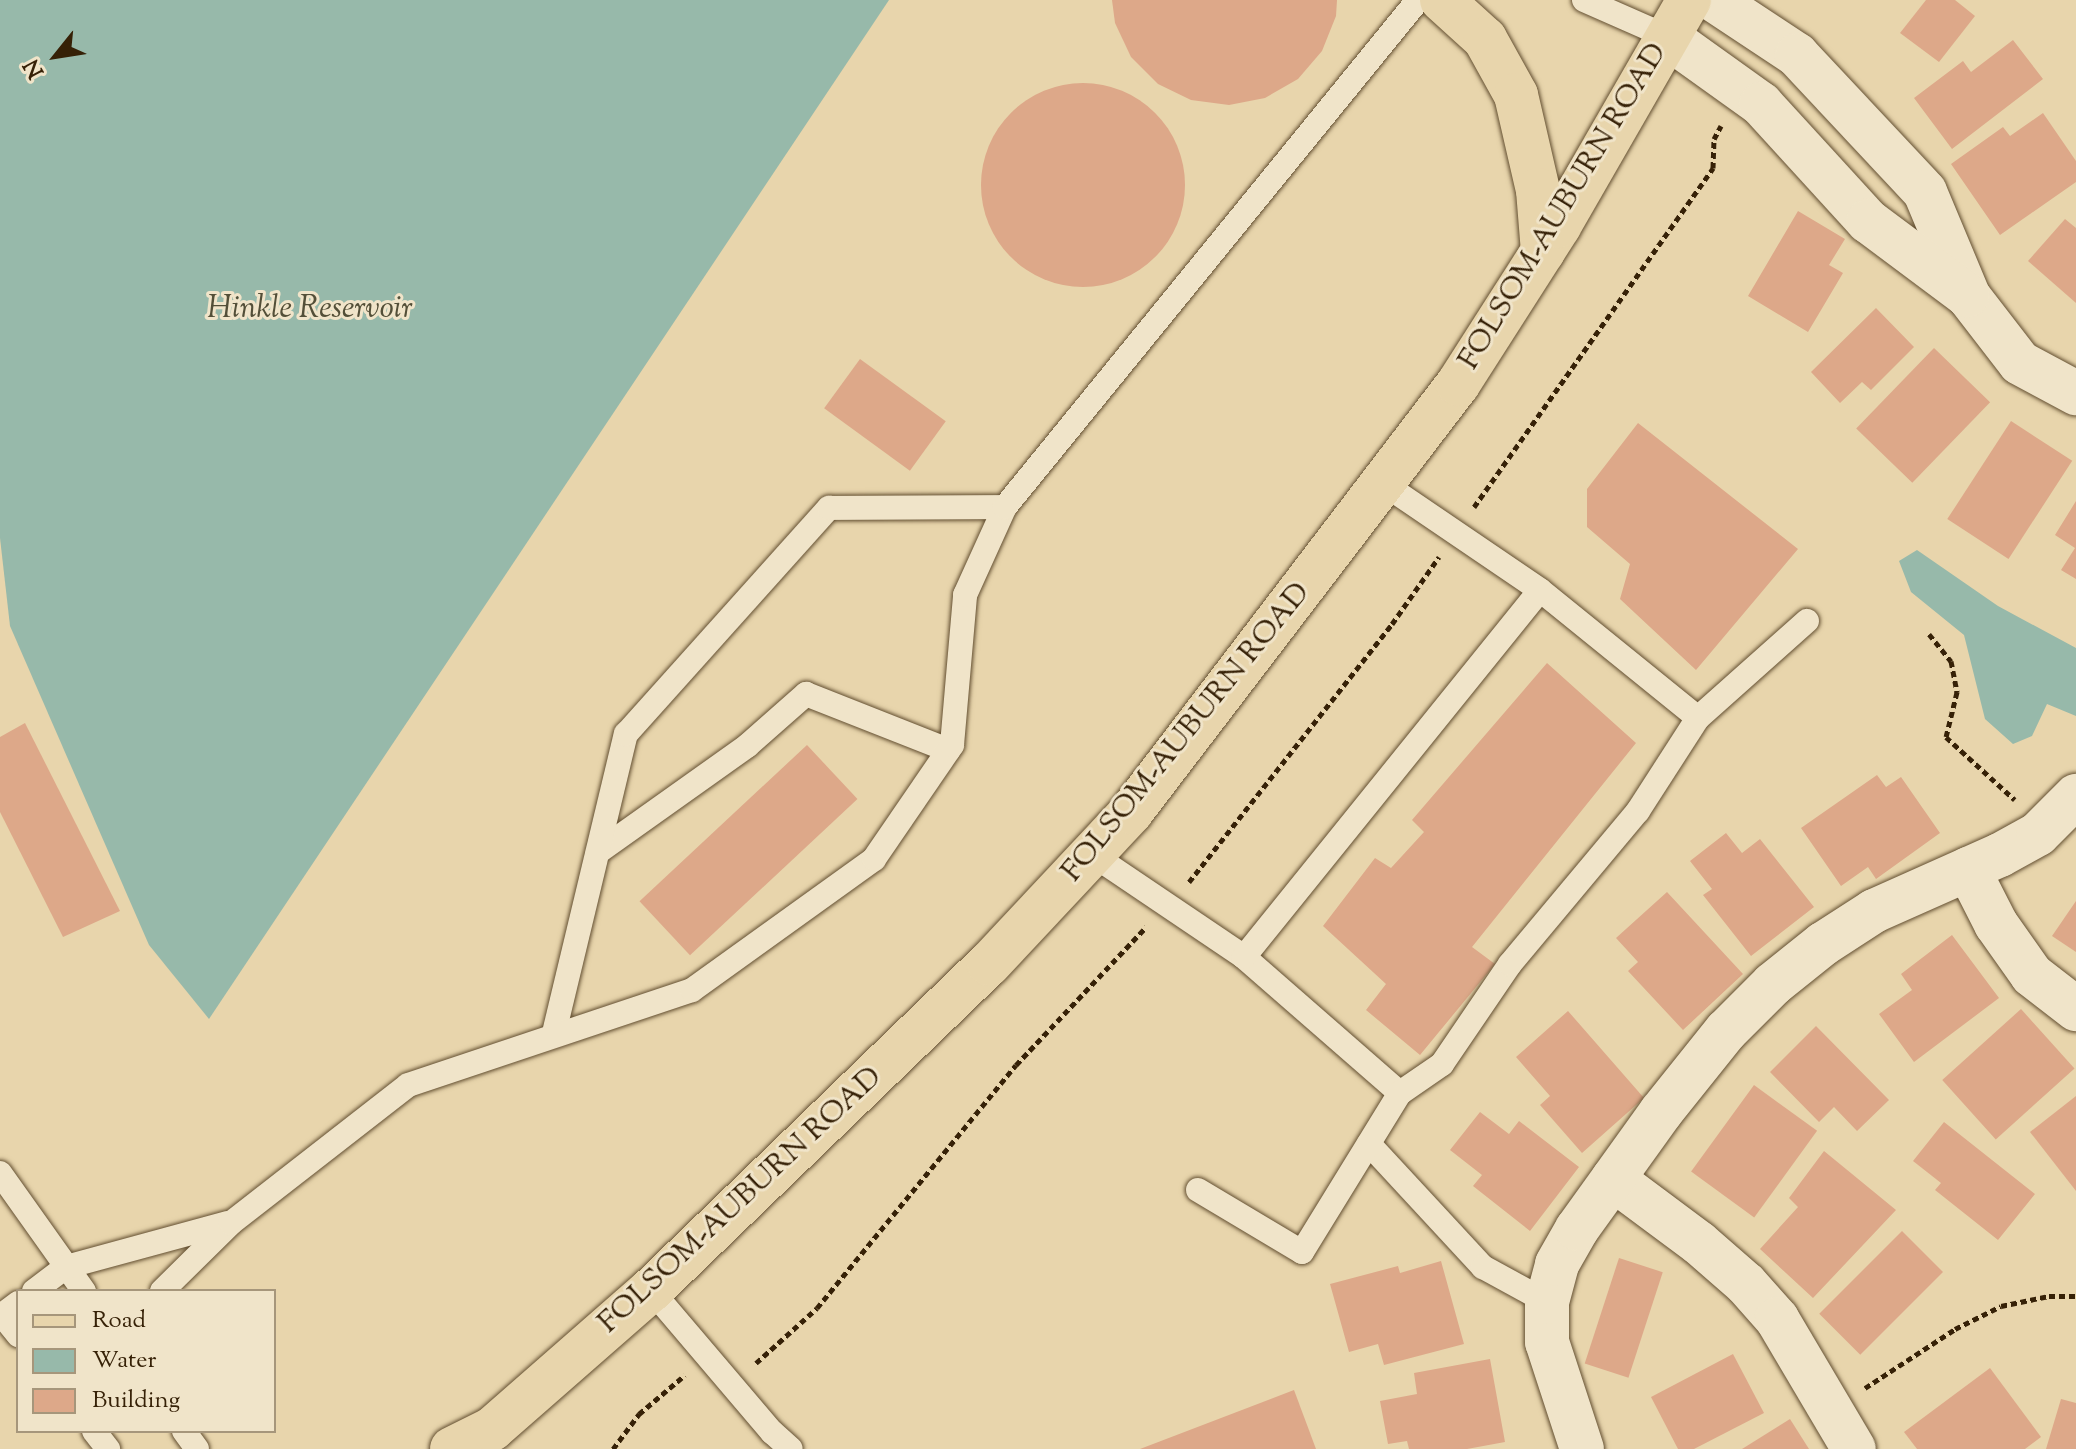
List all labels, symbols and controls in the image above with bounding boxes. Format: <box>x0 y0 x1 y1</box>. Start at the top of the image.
north arrow <box>16 16 96 96</box>
street label: FOLSOM-AUBURN ROAD <box>1452 37 1676 377</box>
text: N <box>17 52 53 84</box>
water label: Hinkle Reservoir <box>207 290 413 328</box>
street label: FOLSOM-AUBURN ROAD <box>1055 576 1319 890</box>
street label: FOLSOM-AUBURN ROAD <box>592 1060 890 1342</box>
legend <box>16 1289 276 1433</box>
text: Road <box>92 1304 146 1338</box>
text: Water <box>92 1344 156 1378</box>
text: Building <box>92 1384 180 1418</box>

